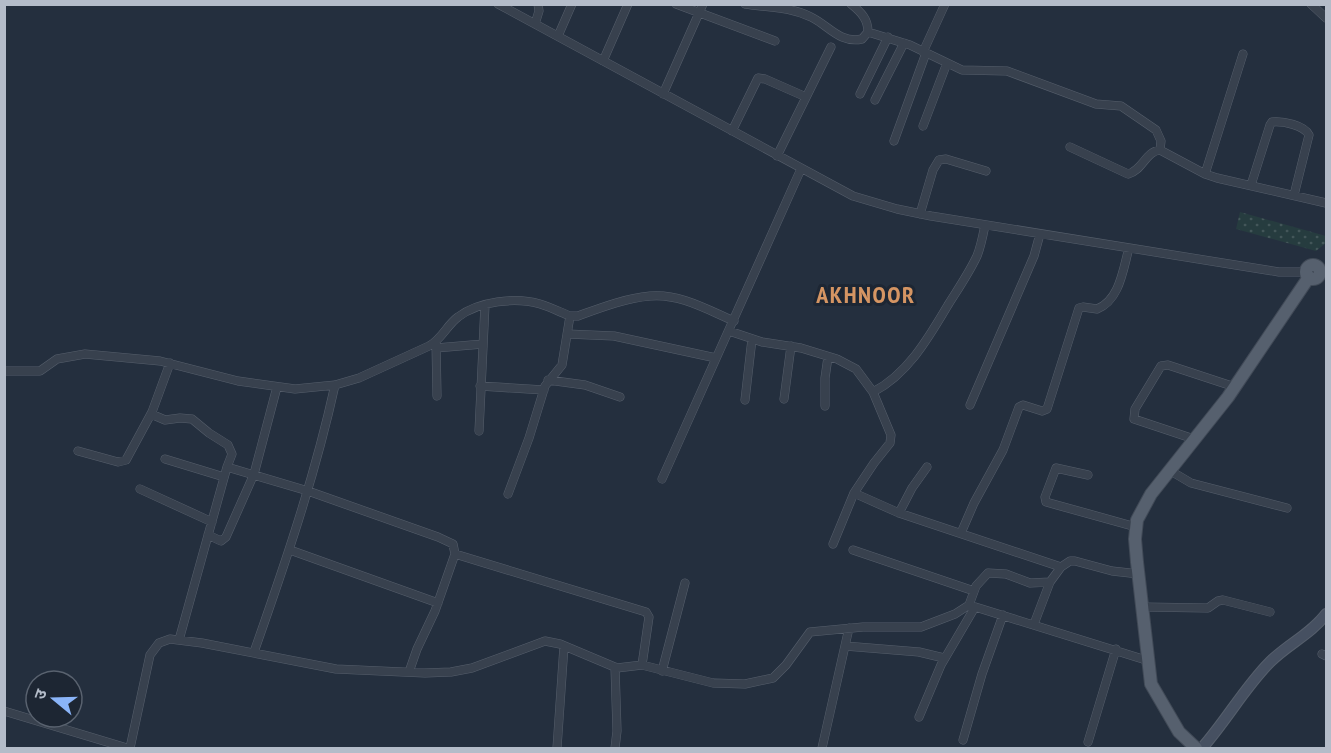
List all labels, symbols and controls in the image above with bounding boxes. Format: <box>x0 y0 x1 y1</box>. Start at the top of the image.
district label: AKHNOOR <box>815 279 916 310</box>
north arrow <box>24 669 84 729</box>
text: उ <box>29 686 51 702</box>

